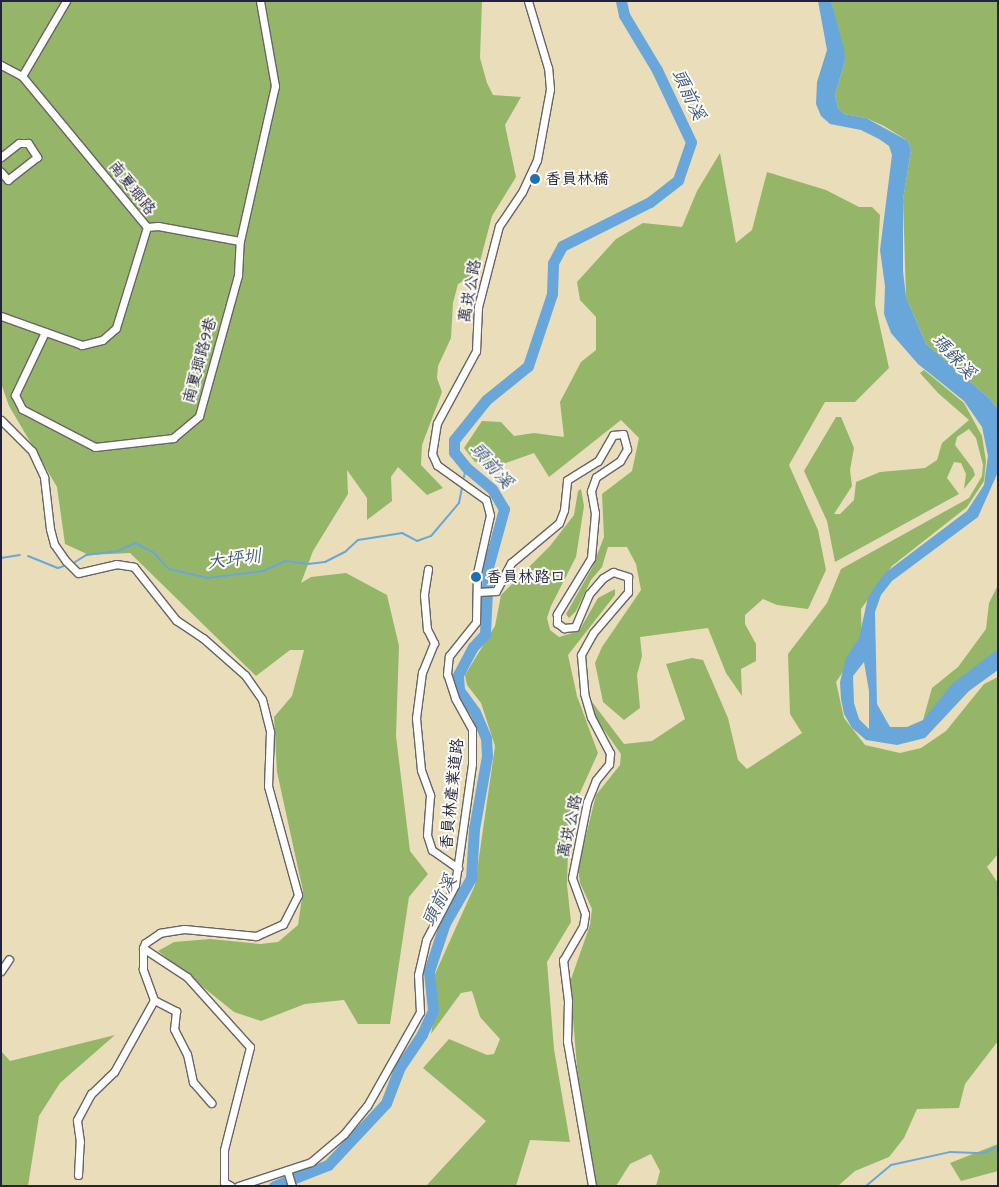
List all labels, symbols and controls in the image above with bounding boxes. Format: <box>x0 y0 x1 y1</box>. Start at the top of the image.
water label: 頭前溪 <box>667 66 709 124</box>
street label: 南夏瑯路 <box>104 157 160 219</box>
place label: 香員林橋 <box>545 169 609 189</box>
marker: 香員林橋 <box>529 173 541 185</box>
street label: 萬崁公路 <box>455 258 485 324</box>
street label: 南夏瑯路9巷 <box>179 314 221 406</box>
water label: 瑪鋉溪 <box>927 330 979 384</box>
water label: 頭前溪 <box>465 439 517 493</box>
water label: 大坪圳 <box>206 546 262 574</box>
place label: 香員林路口 <box>486 567 566 587</box>
marker: 香員林路口 <box>470 571 482 583</box>
street label: 香員林產業道路 <box>437 737 467 851</box>
street label: 萬崁公路 <box>554 793 586 859</box>
water label: 頭前溪 <box>418 872 462 930</box>

